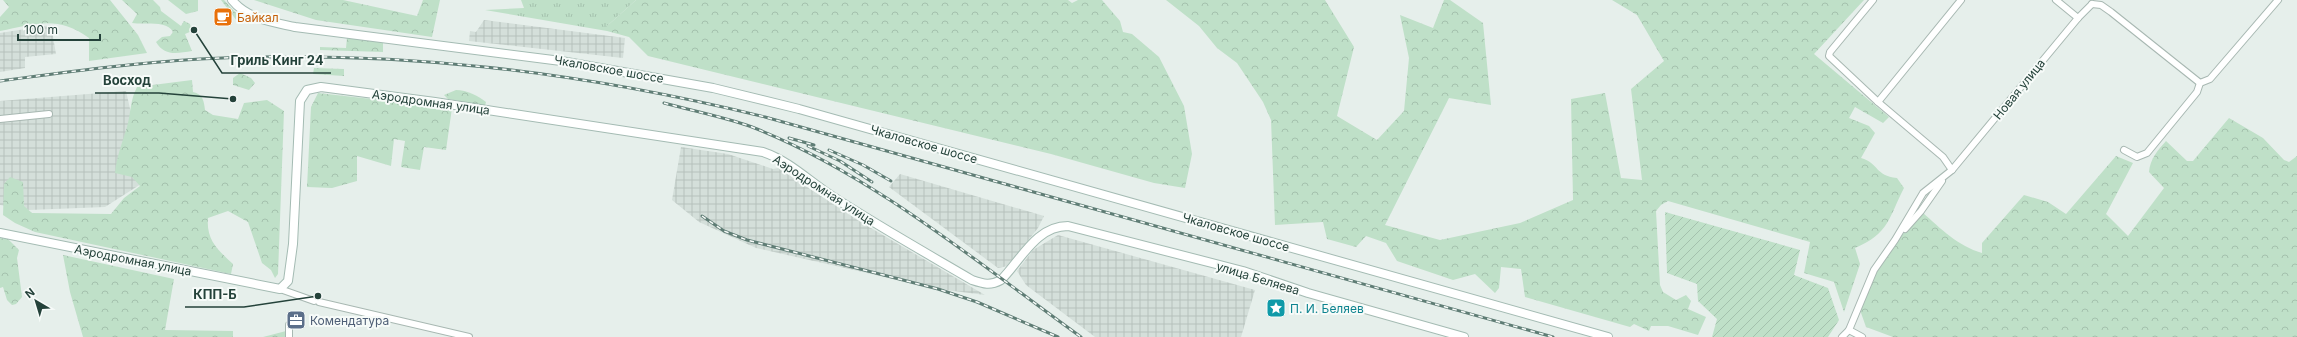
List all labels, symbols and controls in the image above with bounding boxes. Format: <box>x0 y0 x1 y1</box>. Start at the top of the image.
cafe icon: Байкал <box>212 6 234 28</box>
place label: Байкал <box>237 10 279 25</box>
scale bar <box>18 16 100 42</box>
text: 100 m <box>24 22 58 37</box>
callout: Гриль Кинг 24 <box>222 48 331 73</box>
text: Гриль Кинг 24 <box>231 52 324 68</box>
street label: Чкаловское шоссе <box>553 52 665 86</box>
street label: Новая улица <box>1990 56 2048 122</box>
callout: Восход <box>95 68 159 93</box>
text: Восход <box>103 72 151 88</box>
street label: Аэродромная улица <box>371 86 491 118</box>
street label: Чкаловское шоссе <box>869 121 979 167</box>
street label: Аэродромная улица <box>770 151 878 229</box>
street label: Чкаловское шоссе <box>1181 209 1291 255</box>
street label: Аэродромная улица <box>73 241 193 279</box>
street label: улица Беляева <box>1215 258 1301 298</box>
north arrow <box>16 281 56 321</box>
callout: КПП-Б <box>185 282 244 307</box>
text: N <box>22 285 37 301</box>
text: КПП-Б <box>193 286 237 302</box>
place icon: П. И. Беляев <box>1265 297 1287 319</box>
place label: П. И. Беляев <box>1290 301 1364 316</box>
office icon: Комендатура <box>285 309 307 331</box>
place label: Комендатура <box>310 313 389 328</box>

